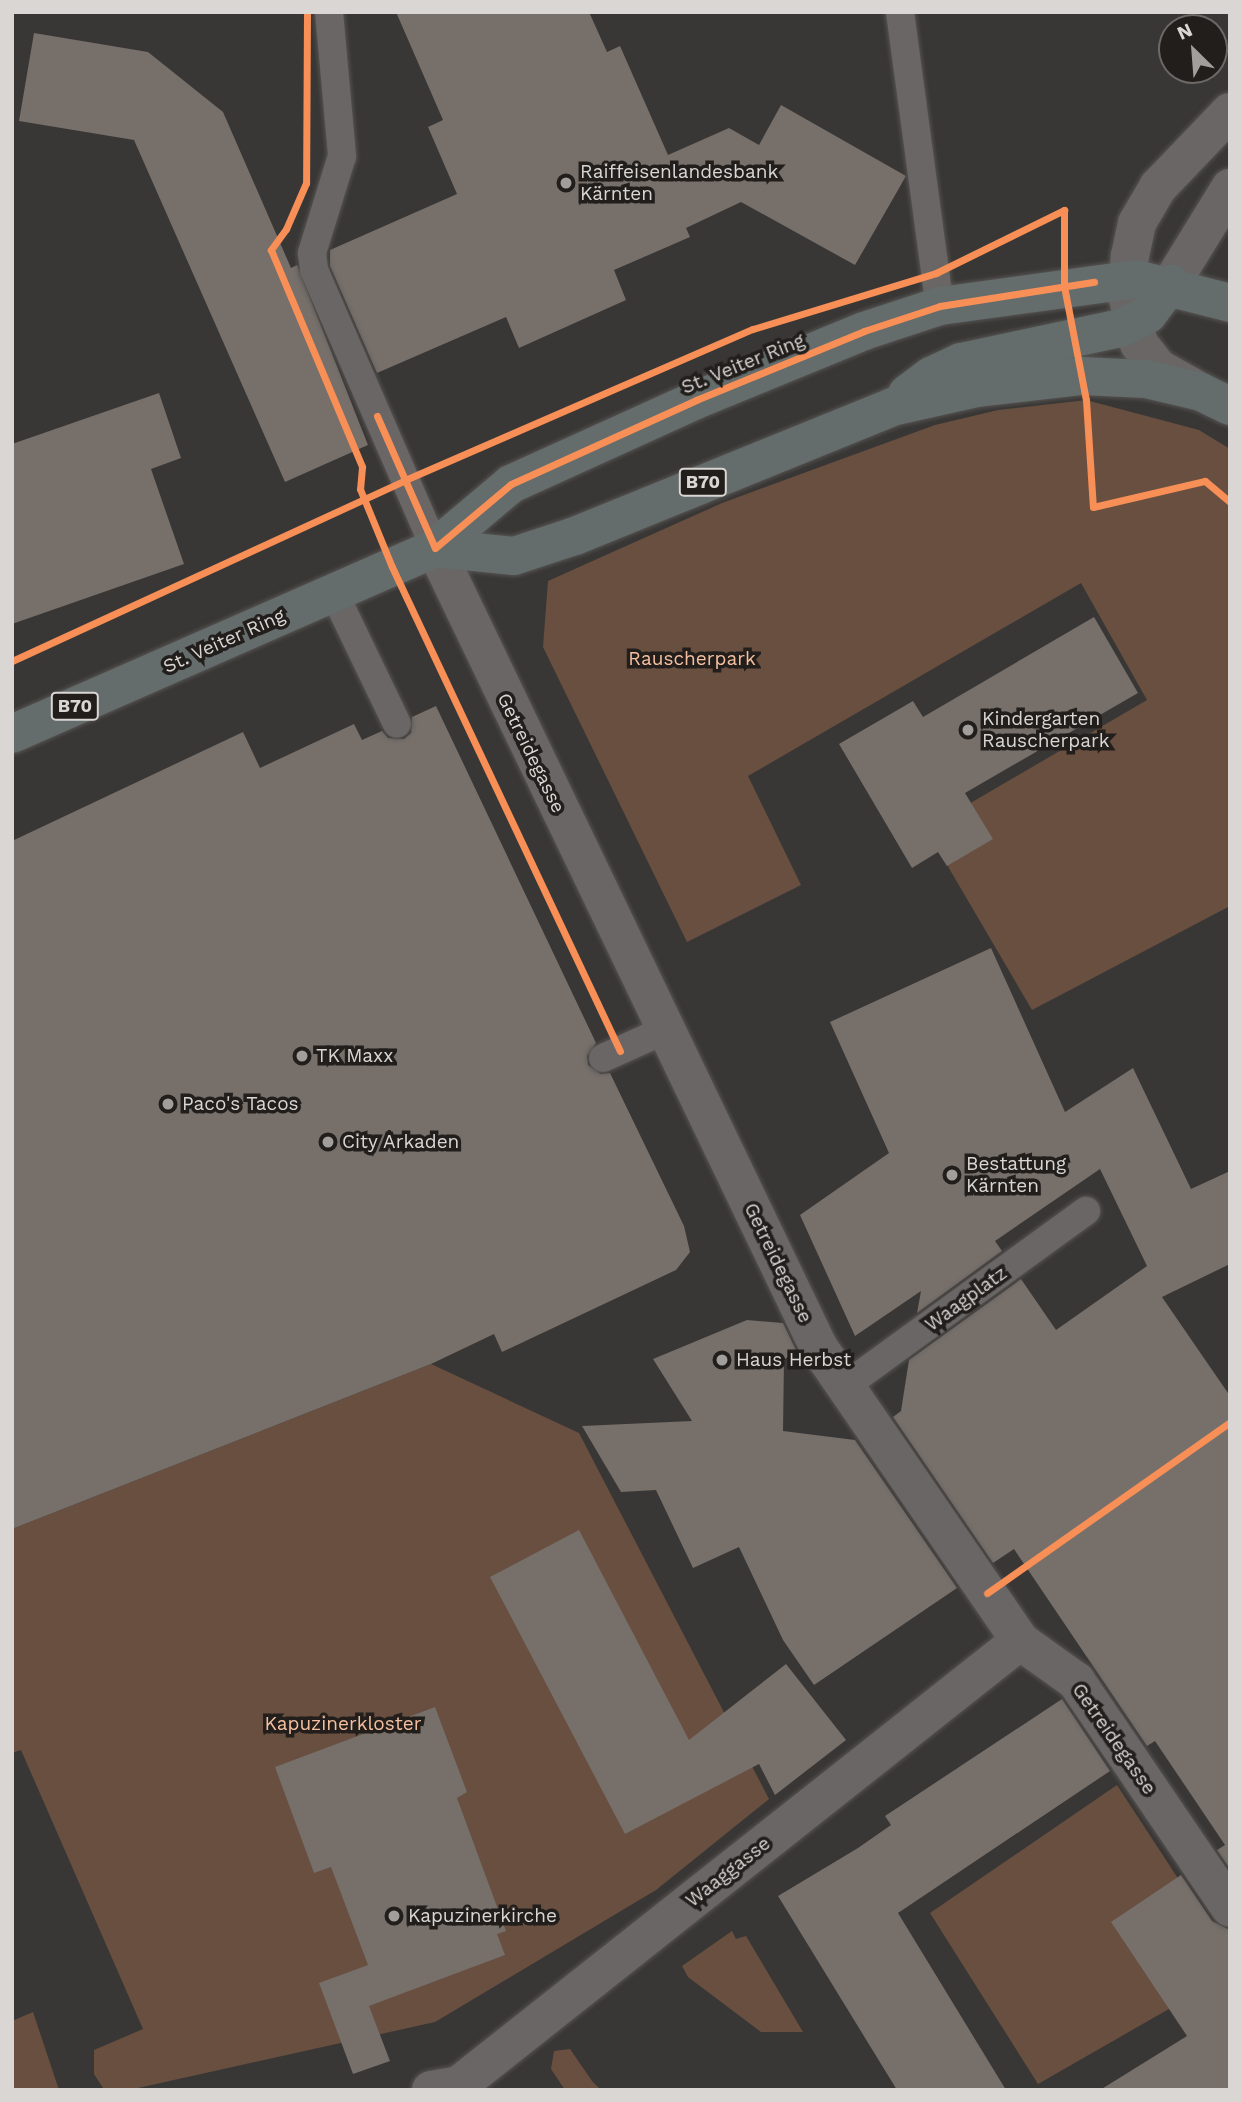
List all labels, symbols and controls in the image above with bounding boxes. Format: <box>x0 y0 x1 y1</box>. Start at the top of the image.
north arrow <box>1158 14 1228 84</box>
text: N <box>1174 18 1196 45</box>
place label: Raiffeisenlandesbank Kärnten <box>580 161 778 205</box>
marker: Raiffeisenlandesbank Kärnten <box>558 175 574 191</box>
street label: St. Veiter Ring <box>678 329 808 399</box>
road number: B70 <box>678 468 728 496</box>
street label: St. Veiter Ring <box>159 604 289 678</box>
park label: Rauscherpark <box>628 648 756 670</box>
street label: Getreidegasse <box>492 689 570 817</box>
road number: B70 <box>50 692 100 720</box>
place label: Kindergarten Rauscherpark <box>982 708 1109 752</box>
marker: Kindergarten Rauscherpark <box>960 722 976 738</box>
place label: TK Maxx <box>316 1045 394 1067</box>
marker: TK Maxx <box>294 1048 310 1064</box>
place label: Paco's Tacos <box>182 1093 299 1115</box>
marker: Paco's Tacos <box>160 1096 176 1112</box>
place label: City Arkaden <box>342 1131 461 1153</box>
marker: City Arkaden <box>320 1134 336 1150</box>
place label: Bestattung Kärnten <box>966 1153 1066 1197</box>
marker: Bestattung Kärnten <box>944 1167 960 1183</box>
street label: Getreidegasse <box>739 1199 817 1327</box>
street label: Waagplatz <box>921 1262 1011 1336</box>
place label: Haus Herbst <box>736 1349 851 1371</box>
marker: Haus Herbst <box>714 1352 730 1368</box>
street label: Getreidegasse <box>1067 1679 1161 1799</box>
park label: Kapuzinerkloster <box>265 1713 421 1735</box>
street label: Waaggasse <box>681 1832 775 1912</box>
place label: Kapuzinerkirche <box>408 1905 557 1927</box>
marker: Kapuzinerkirche <box>386 1908 402 1924</box>

